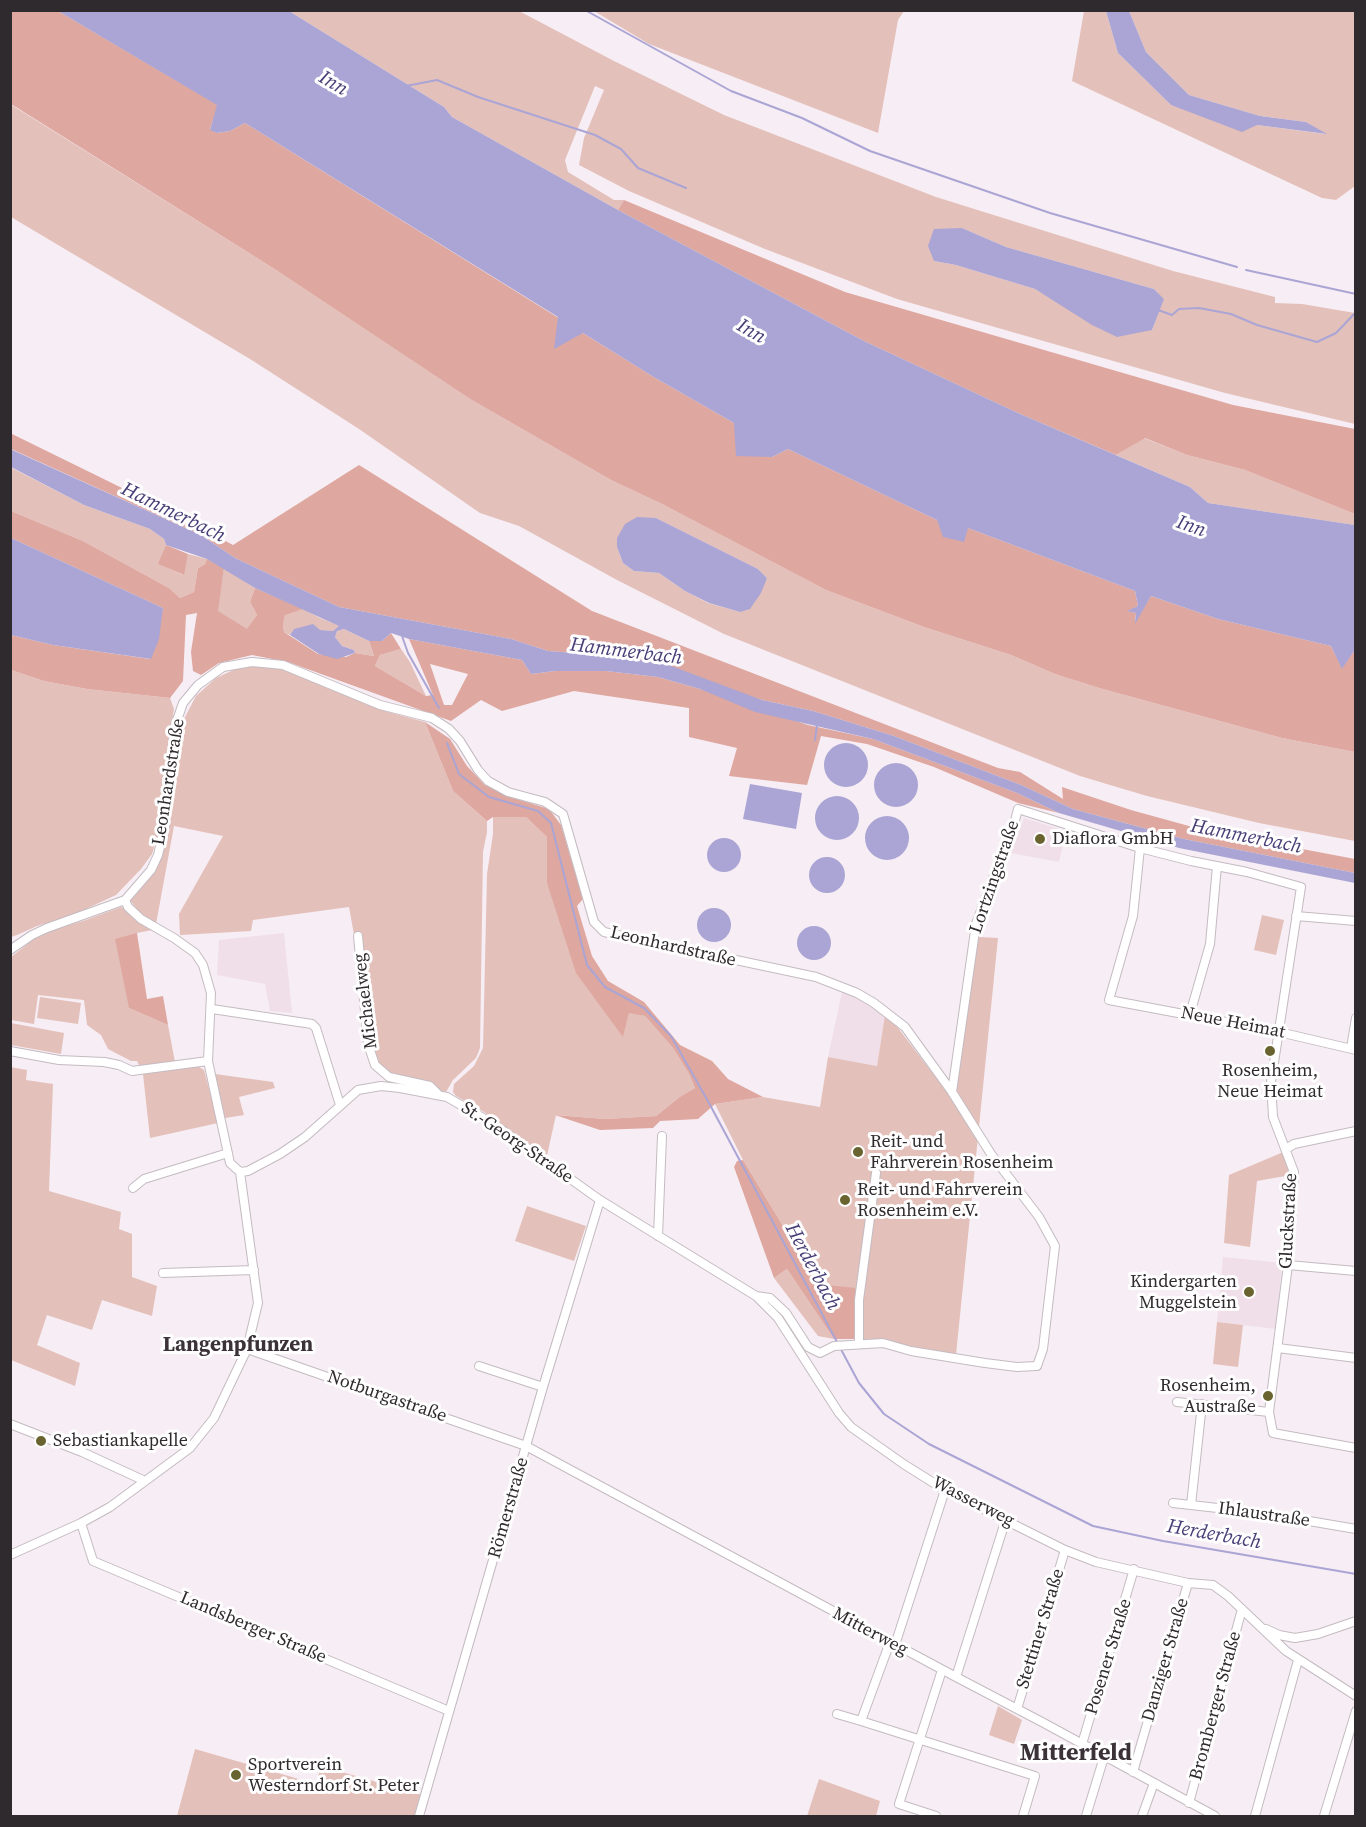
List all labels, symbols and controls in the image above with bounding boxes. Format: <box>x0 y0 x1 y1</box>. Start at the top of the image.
water label: Inn <box>314 66 352 102</box>
water label: Inn <box>732 314 770 350</box>
water label: Hammerbach <box>117 478 229 548</box>
water label: Inn <box>1173 511 1209 543</box>
water label: Hammerbach <box>569 633 683 671</box>
street label: Leonhardstraße <box>148 717 190 847</box>
water label: Hammerbach <box>1188 814 1304 860</box>
street label: Lortzingstraße <box>966 818 1024 936</box>
place label: Diaflora GmbH <box>1052 828 1174 850</box>
marker: Diaflora GmbH <box>1033 832 1047 846</box>
street label: Leonhardstraße <box>608 922 738 972</box>
street label: Michaelweg <box>349 952 383 1050</box>
street label: Neue Heimat <box>1179 1002 1287 1044</box>
marker: Rosenheim, Neue Heimat <box>1263 1044 1277 1058</box>
place label: Rosenheim, Neue Heimat <box>1217 1060 1323 1102</box>
street label: St.-Georg-Straße <box>457 1098 577 1188</box>
place label: Reit- und Fahrverein Rosenheim <box>870 1131 1053 1174</box>
marker: Reit- und Fahrverein Rosenheim <box>851 1145 865 1159</box>
street label: Gluckstraße <box>1276 1172 1302 1270</box>
place label: Reit- und Fahrverein Rosenheim e.V. <box>857 1179 1023 1222</box>
marker: Reit- und Fahrverein Rosenheim e.V. <box>838 1193 852 1207</box>
water label: Herderbach <box>779 1219 845 1315</box>
place label: Kindergarten Muggelstein <box>1130 1271 1237 1314</box>
marker: Kindergarten Muggelstein <box>1242 1285 1256 1299</box>
district label: Langenpfunzen <box>163 1333 313 1359</box>
street label: Notburgastraße <box>324 1366 450 1428</box>
place label: Rosenheim, Austraße <box>1160 1375 1256 1418</box>
marker: Rosenheim, Austraße <box>1261 1389 1275 1403</box>
place label: Sebastiankapelle <box>53 1430 188 1452</box>
marker: Sebastiankapelle <box>34 1434 48 1448</box>
street label: Römerstraße <box>484 1455 534 1561</box>
street label: Wasserweg <box>928 1472 1018 1532</box>
street label: Ihlaustraße <box>1217 1498 1311 1532</box>
water label: Herderbach <box>1165 1515 1263 1555</box>
street label: Stettiner Straße <box>1012 1566 1070 1692</box>
street label: Landsberger Straße <box>177 1587 329 1669</box>
street label: Posener Straße <box>1081 1596 1137 1718</box>
street label: Danziger Straße <box>1138 1596 1194 1724</box>
street label: Mitterweg <box>829 1603 911 1661</box>
street label: Bromberger Straße <box>1186 1629 1246 1783</box>
district label: Mitterfeld <box>1020 1740 1132 1768</box>
place label: Sportverein Westerndorf St. Peter <box>248 1754 419 1796</box>
marker: Sportverein Westerndorf St. Peter <box>229 1768 243 1782</box>

